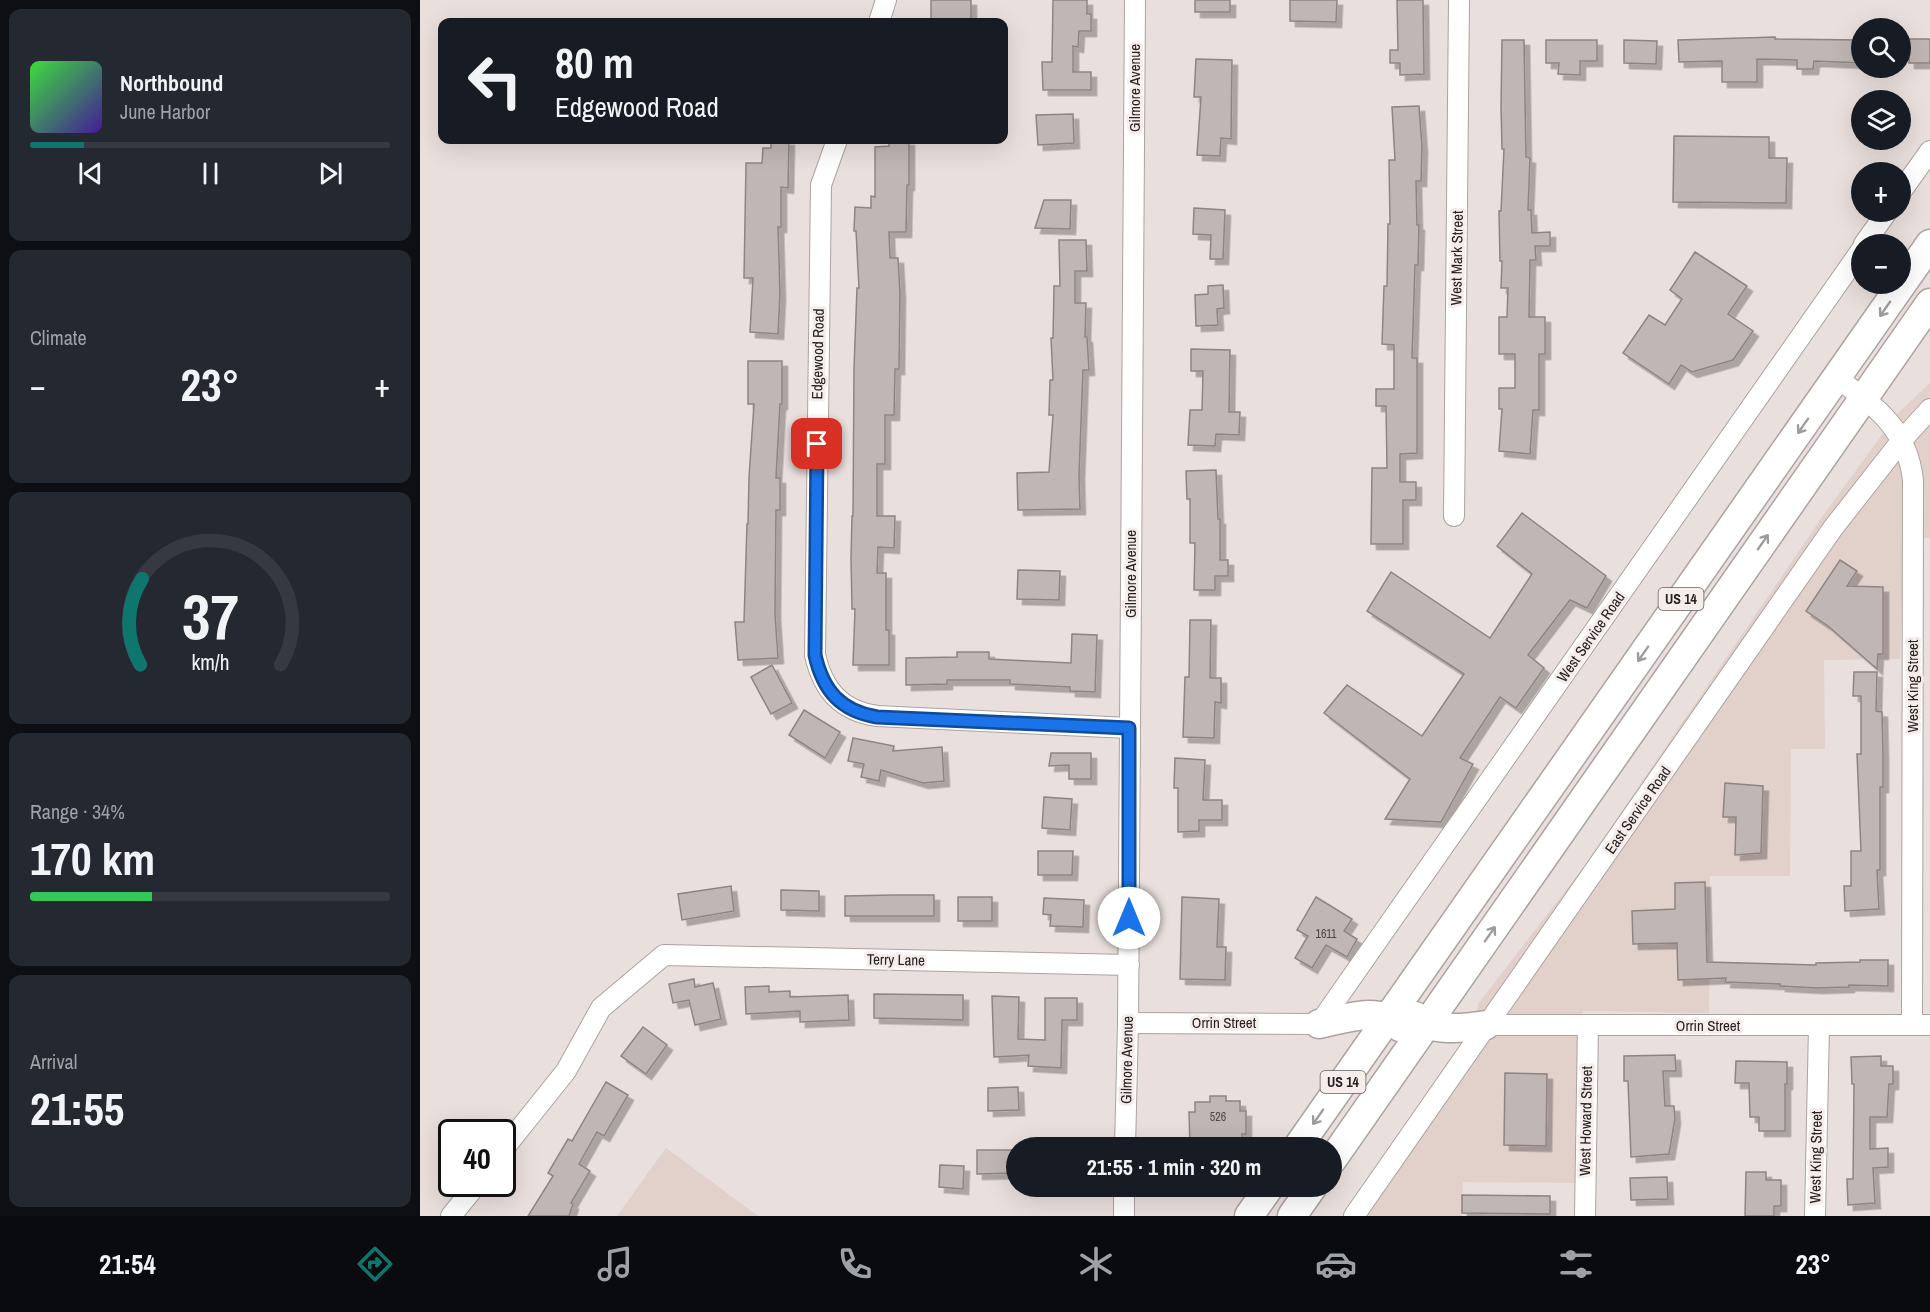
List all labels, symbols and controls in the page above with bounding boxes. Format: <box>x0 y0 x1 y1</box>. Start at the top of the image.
map controls <box>1851 18 1911 294</box>
button: search <box>1851 18 1911 78</box>
text: 80 m <box>555 35 634 91</box>
icon: left <box>456 42 534 120</box>
street label: Gilmore Avenue <box>1124 44 1145 132</box>
text: Northbound <box>120 68 223 98</box>
text: Edgewood Road <box>555 89 719 125</box>
button: layers <box>1851 90 1911 150</box>
text: June Harbor <box>120 98 210 125</box>
icon: previous <box>74 157 107 190</box>
icon: pause <box>194 157 227 190</box>
icon: next <box>314 157 347 190</box>
button: + <box>1851 162 1911 222</box>
street label: West Mark Street <box>1445 210 1468 306</box>
button: − <box>1851 234 1911 294</box>
one-way arrow <box>1879 300 1891 317</box>
street label: Edgewood Road <box>806 308 829 400</box>
text: Climate <box>30 324 87 351</box>
text: 23° <box>180 354 240 415</box>
text: − <box>30 363 46 407</box>
text: + <box>374 363 390 407</box>
one-way arrow <box>1797 417 1809 434</box>
pin <box>791 418 842 469</box>
icon: arrive <box>800 427 833 460</box>
street label: Gilmore Avenue <box>1120 530 1141 618</box>
one-way arrow <box>1757 535 1769 551</box>
text: 37 <box>182 574 238 658</box>
street label: West Service Road <box>1552 587 1630 686</box>
road number: US 14 <box>1658 588 1704 610</box>
street label: West King Street <box>1902 639 1923 732</box>
one-way arrow <box>1637 646 1649 662</box>
text: km/h <box>191 648 229 677</box>
street label: East Service Road <box>1600 762 1676 858</box>
text: Range · 34% <box>30 798 125 825</box>
text: 170 km <box>30 828 155 889</box>
position arrow <box>1097 886 1161 950</box>
house number: 1611 <box>1315 926 1337 942</box>
one-way arrow <box>1484 926 1496 943</box>
street label: Terry Lane <box>867 948 925 971</box>
street label: Orrin Street <box>1192 1012 1257 1033</box>
street label: Orrin Street <box>1676 1015 1741 1036</box>
street label: Gilmore Avenue <box>1115 1016 1138 1104</box>
text: Arrival <box>30 1048 77 1075</box>
street label: West Howard Street <box>1574 1065 1597 1176</box>
road number: US 14 <box>1320 1071 1366 1093</box>
text: 21:55 <box>30 1078 124 1139</box>
one-way arrow <box>1312 1108 1324 1124</box>
house number: 526 <box>1210 1109 1226 1125</box>
street label: West King Street <box>1804 1110 1827 1204</box>
speed limit sign: 40 <box>438 1119 516 1197</box>
text: 21:55 · 1 min · 320 m <box>1087 1152 1261 1182</box>
icon: directions <box>354 1243 396 1285</box>
icon: music <box>594 1243 636 1285</box>
icon: phone <box>834 1243 876 1285</box>
icon: climate <box>1075 1243 1117 1285</box>
icon: car <box>1315 1243 1357 1285</box>
icon: filters <box>1555 1243 1597 1285</box>
text: 21:54 <box>99 1246 156 1282</box>
text: 23° <box>1795 1246 1831 1282</box>

